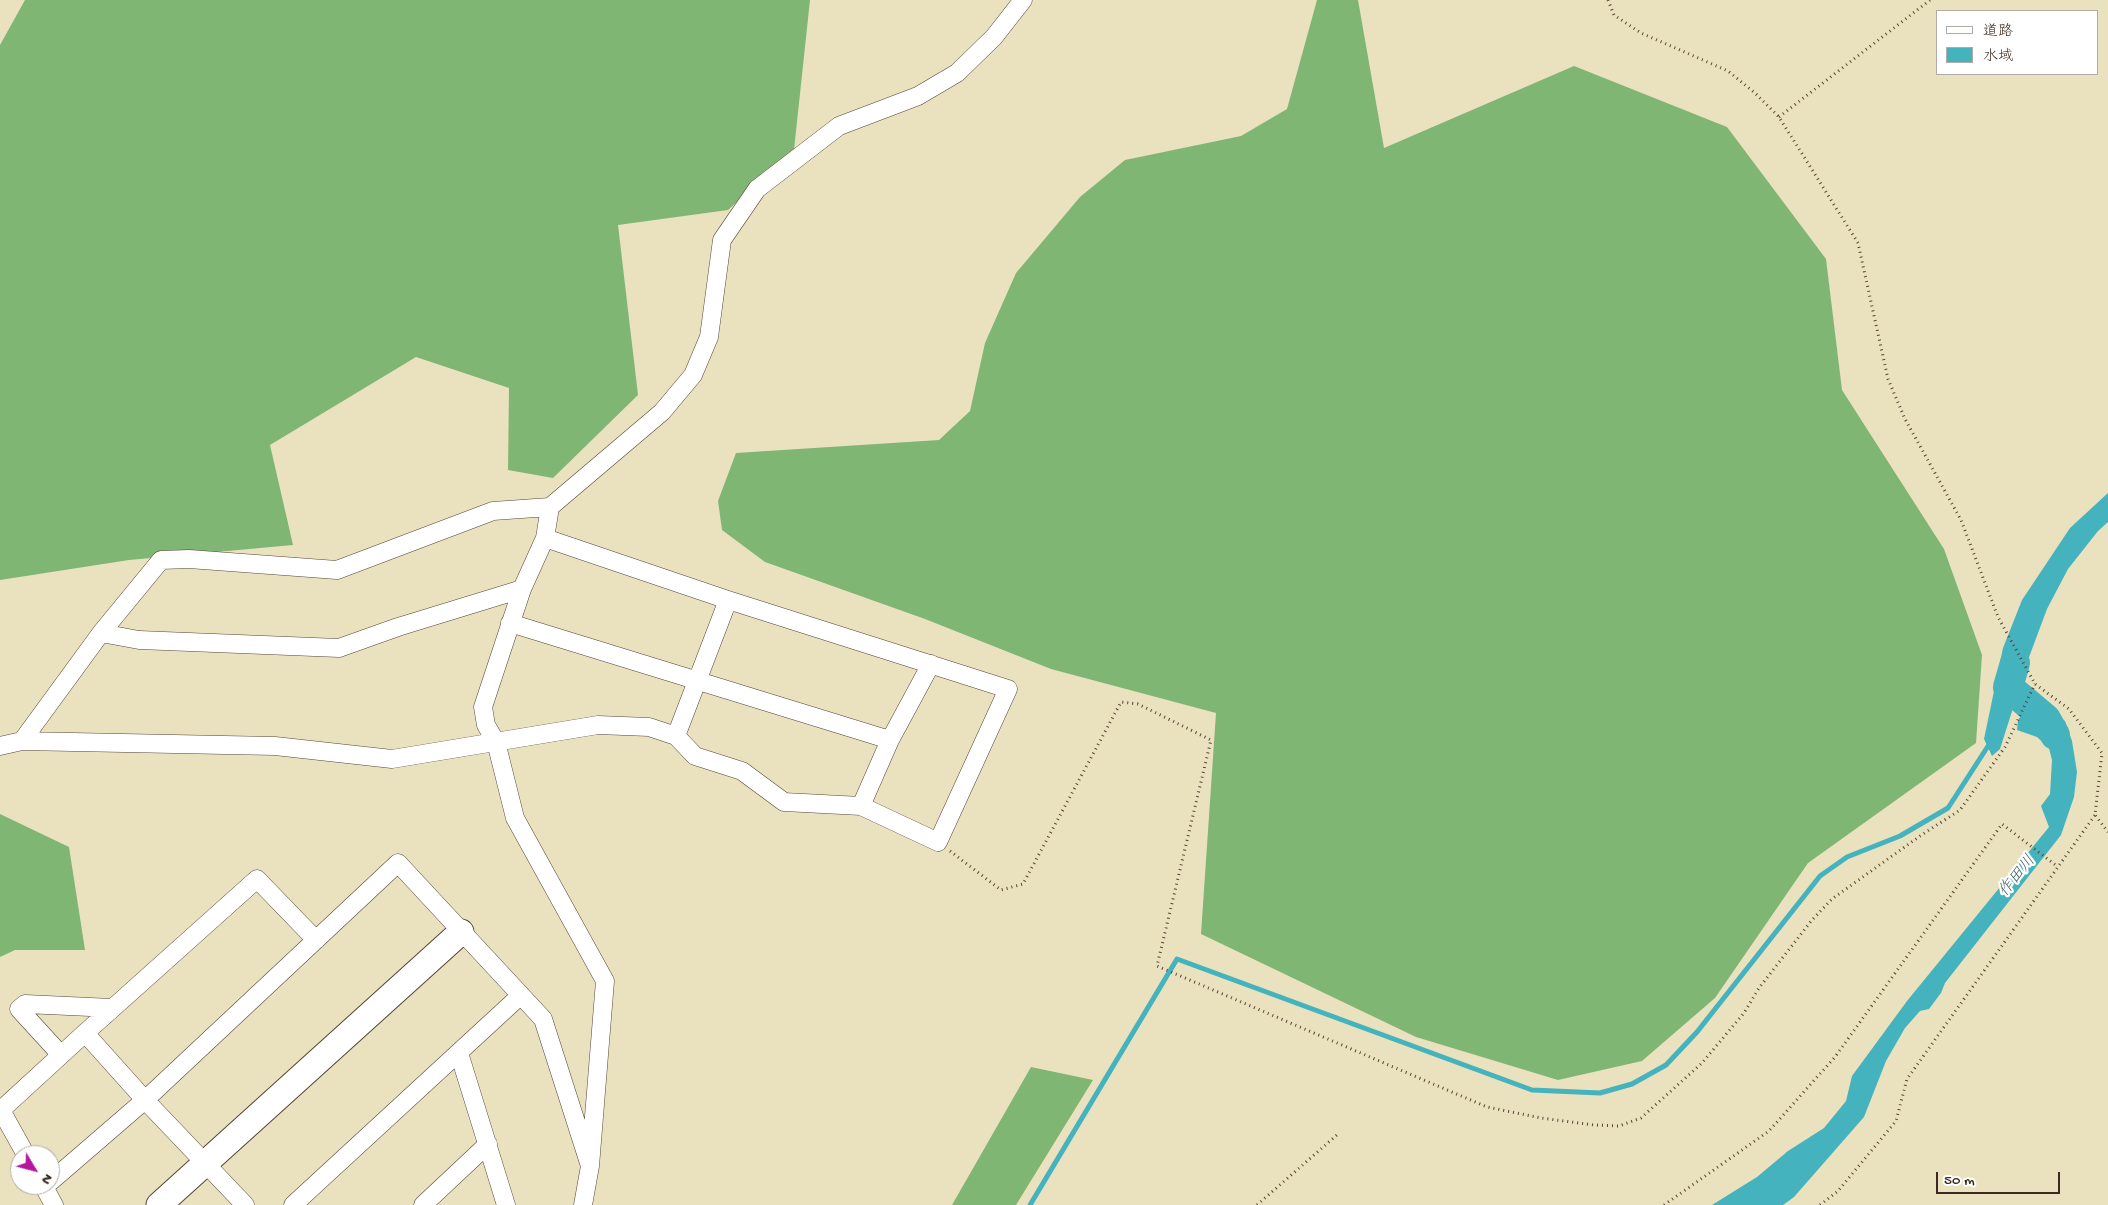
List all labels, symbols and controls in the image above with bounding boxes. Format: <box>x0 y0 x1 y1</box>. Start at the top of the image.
legend <box>1936 10 2098 75</box>
text: 道路 <box>1983 23 2013 41</box>
text: 水域 <box>1983 48 2013 66</box>
water label: 作田川 <box>1995 852 2041 902</box>
north arrow <box>10 1145 60 1195</box>
scale bar <box>1938 1162 2062 1194</box>
text: N <box>37 1170 56 1187</box>
text: 50 m <box>1944 1172 1975 1190</box>

